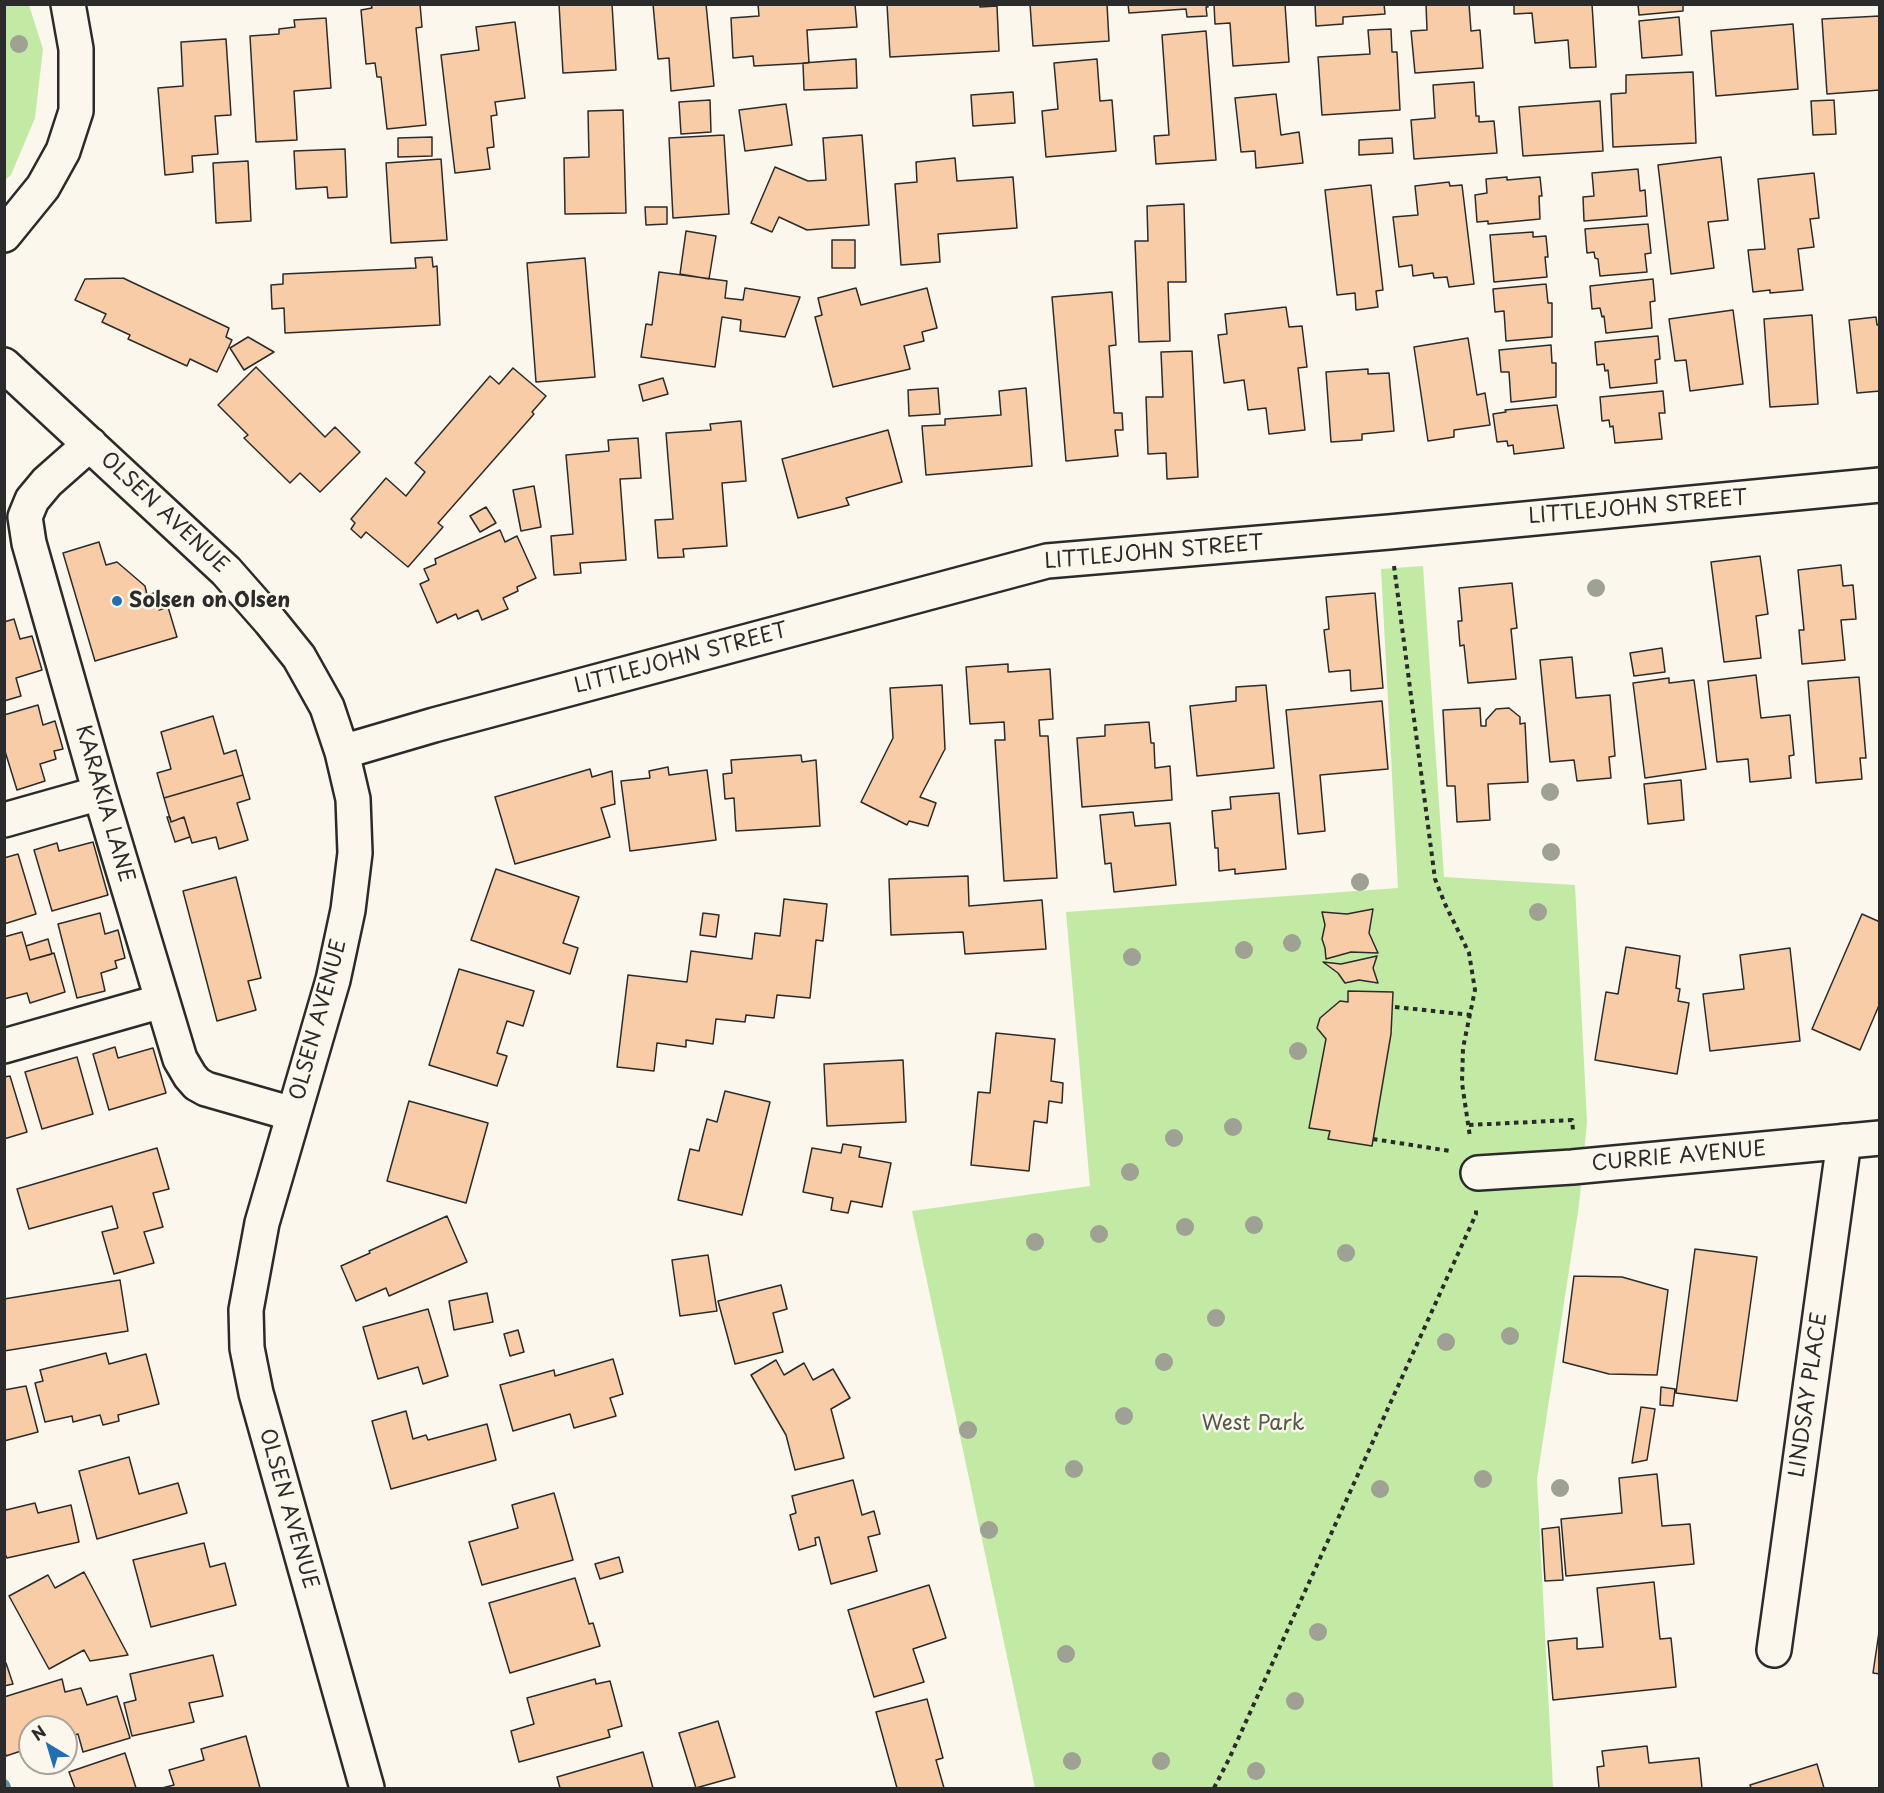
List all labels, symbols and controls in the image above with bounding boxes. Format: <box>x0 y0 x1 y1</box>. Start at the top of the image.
street label: OLSEN AVENUE <box>95 447 233 579</box>
street label: LITTLEJOHN STREET <box>1527 486 1749 530</box>
street label: LITTLEJOHN STREET <box>1043 531 1265 575</box>
place label: Solsen on Olsen <box>129 588 290 614</box>
marker: Solsen on Olsen <box>110 594 124 608</box>
street label: LITTLEJOHN STREET <box>572 618 790 700</box>
street label: KARAKIA LANE <box>69 722 139 886</box>
street label: OLSEN AVENUE <box>285 937 353 1103</box>
street label: CURRIE AVENUE <box>1591 1137 1767 1177</box>
street label: LINDSAY PLACE <box>1785 1311 1833 1479</box>
park label: West Park <box>1202 1411 1304 1437</box>
street label: OLSEN AVENUE <box>253 1426 323 1592</box>
north arrow <box>18 1715 78 1775</box>
text: N <box>26 1719 51 1746</box>

